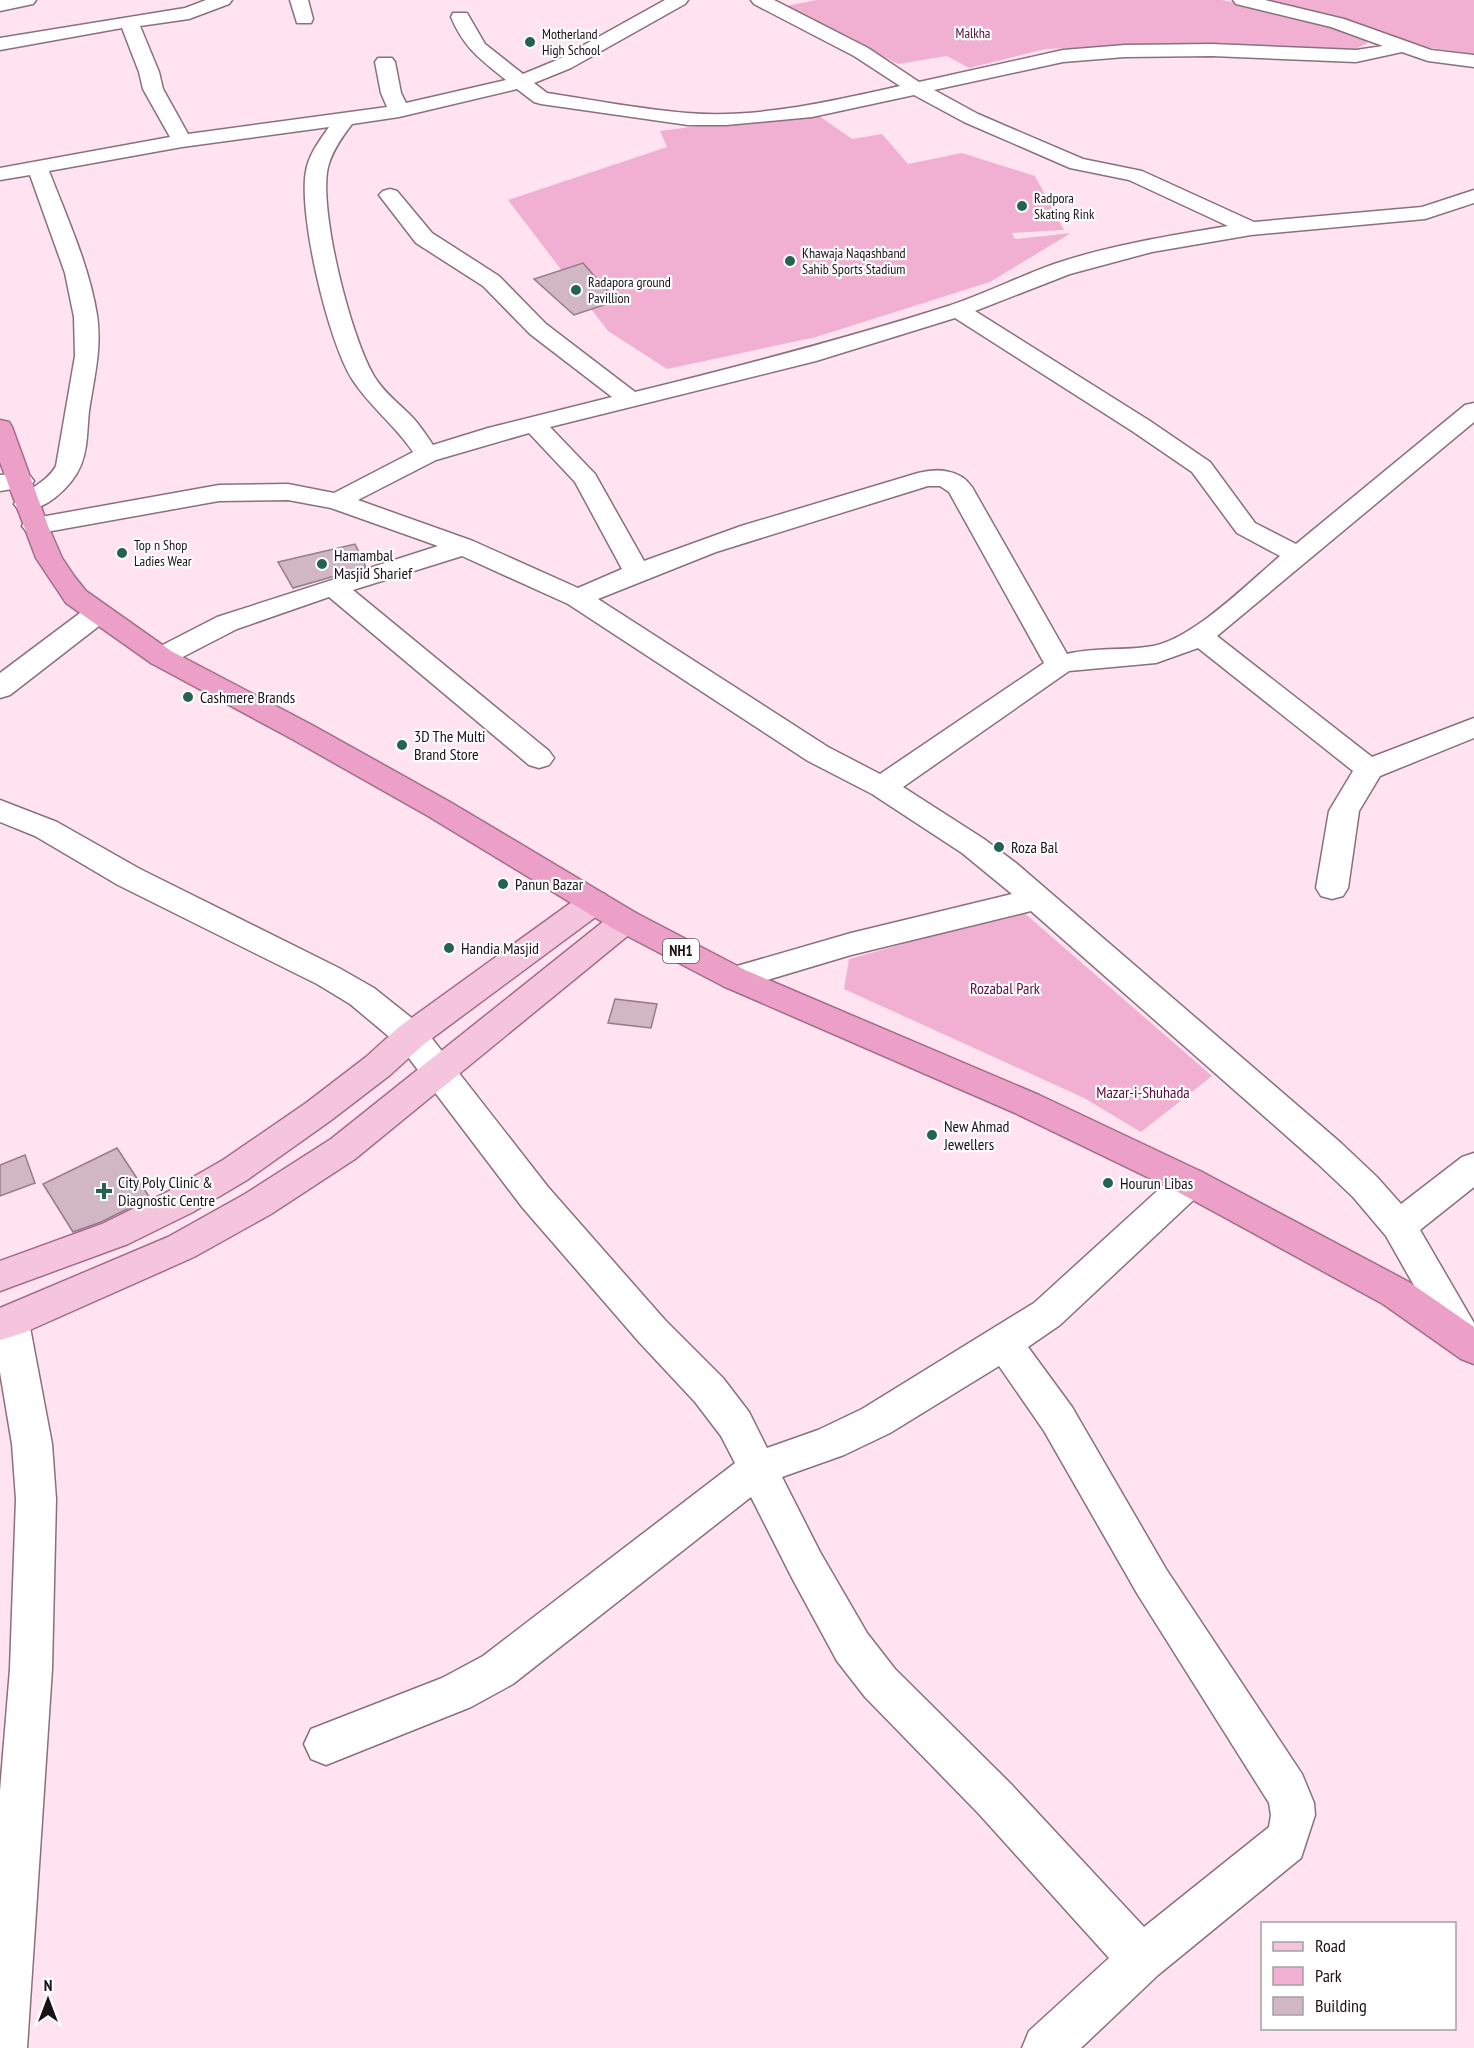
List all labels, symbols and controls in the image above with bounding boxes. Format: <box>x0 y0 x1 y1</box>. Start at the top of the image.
park label: Malkha <box>956 24 990 42</box>
place label: Motherland High School <box>542 25 601 59</box>
marker: Motherland High School <box>523 35 537 49</box>
place label: Radpora Skating Rink <box>1034 189 1095 223</box>
marker: Radpora Skating Rink <box>1015 199 1029 213</box>
place label: Khawaja Naqashband Sahib Sports Stadium <box>802 244 906 278</box>
marker: Khawaja Naqashband Sahib Sports Stadium <box>783 254 797 268</box>
place label: Radapora ground Pavillion <box>588 273 671 307</box>
marker: Radapora ground Pavillion <box>569 283 583 297</box>
place label: Top n Shop Ladies Wear <box>134 536 192 570</box>
place label: Hamambal Masjid Sharief <box>334 545 413 583</box>
marker: Top n Shop Ladies Wear <box>115 546 129 560</box>
marker: Hamambal Masjid Sharief <box>315 557 329 571</box>
place label: Cashmere Brands <box>200 687 295 707</box>
marker: Cashmere Brands <box>181 690 195 704</box>
place label: 3D The Multi Brand Store <box>414 726 486 764</box>
marker: 3D The Multi Brand Store <box>395 738 409 752</box>
place label: Roza Bal <box>1011 837 1058 857</box>
marker: Roza Bal <box>992 840 1006 854</box>
place label: Panun Bazar <box>515 874 584 894</box>
marker: Panun Bazar <box>496 877 510 891</box>
place label: Handia Masjid <box>461 938 539 958</box>
road number: NH1 <box>663 939 699 963</box>
marker: Handia Masjid <box>442 941 456 955</box>
park label: Rozabal Park <box>970 978 1041 998</box>
park label: Mazar-i-Shuhada <box>1096 1082 1190 1102</box>
place label: New Ahmad Jewellers <box>943 1116 1010 1154</box>
marker: New Ahmad Jewellers <box>925 1128 939 1142</box>
place label: City Poly Clinic & Diagnostic Centre <box>118 1172 215 1210</box>
place label: Hourun Libas <box>1120 1173 1193 1193</box>
marker: Hourun Libas <box>1101 1176 1115 1190</box>
marker: City Poly Clinic & Diagnostic Centre <box>95 1182 113 1200</box>
legend <box>1261 1922 1456 2030</box>
text: Road <box>1315 1934 1346 1957</box>
text: Park <box>1315 1964 1342 1987</box>
north arrow <box>18 1970 78 2030</box>
text: N <box>44 1975 52 1995</box>
text: Building <box>1315 1994 1367 2017</box>

